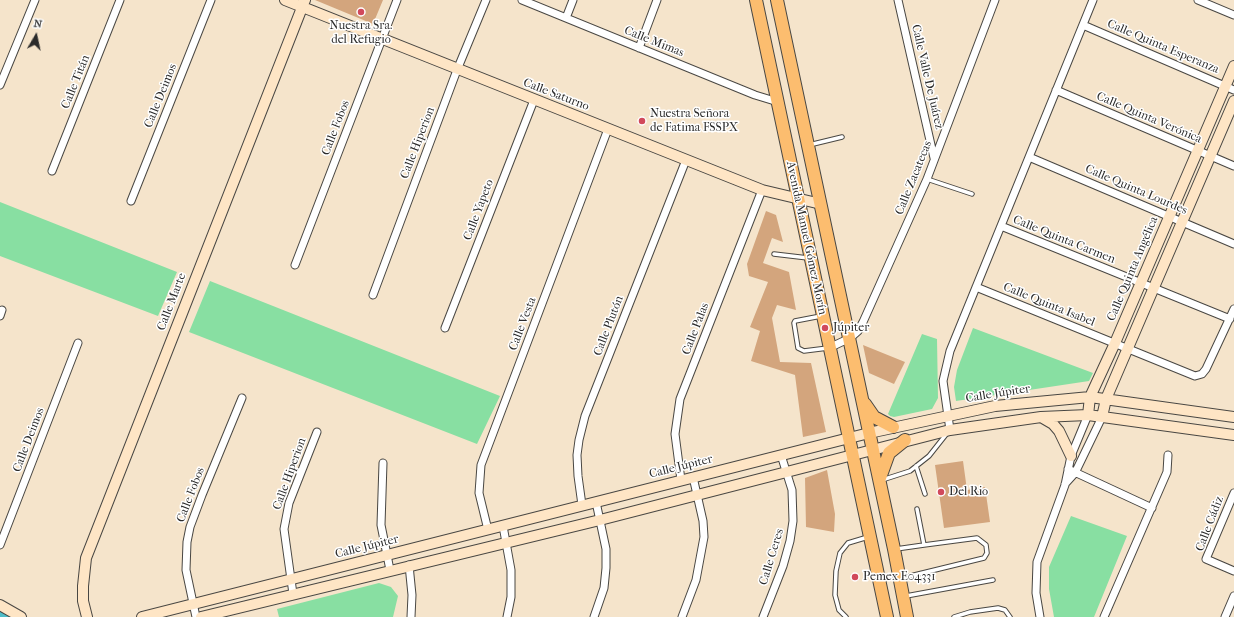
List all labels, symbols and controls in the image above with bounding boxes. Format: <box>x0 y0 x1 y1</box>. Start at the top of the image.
marker: Nuestra Sra. del Refugio <box>356 7 366 17</box>
north arrow <box>16 16 56 56</box>
text: N <box>33 17 43 31</box>
street label: Calle Quinta Esperanza <box>1105 17 1221 77</box>
place label: Nuestra Sra. del Refugio <box>330 19 392 47</box>
street label: Calle Mimas <box>622 23 686 61</box>
street label: Calle Valle De Juárez <box>908 23 946 131</box>
street label: Calle Titán <box>59 53 93 111</box>
street label: Calle Deimos <box>142 62 180 130</box>
street label: Calle Saturno <box>521 76 591 114</box>
street label: Calle Quinta Verónica <box>1094 89 1204 147</box>
street label: Calle Fobos <box>319 98 353 158</box>
street label: Calle Hiperion <box>398 105 438 181</box>
place label: Nuestra Señora de Fatima FSSPX <box>650 107 738 135</box>
marker: Nuestra Señora de Fatima FSSPX <box>637 116 647 126</box>
street label: Calle Zacatecas <box>893 139 935 217</box>
street label: Avenida Manuel Gómez Morín <box>783 160 829 316</box>
street label: Calle Quinta Lourdes <box>1083 162 1189 218</box>
street label: Calle Yapeto <box>461 177 497 243</box>
street label: Calle Quinta Carmen <box>1011 213 1117 267</box>
street label: Calle Quinta Angélica <box>1104 215 1162 323</box>
street label: Calle Marte <box>154 271 190 333</box>
street label: Calle Quinta Isabel <box>1001 280 1097 330</box>
street label: Calle Plutón <box>591 294 627 358</box>
street label: Calle Vesta <box>506 295 540 353</box>
street label: Calle Palas <box>679 301 713 357</box>
place label: Júpiter <box>833 321 869 335</box>
marker: Júpiter <box>820 323 830 333</box>
street label: Calle Júpiter <box>965 382 1031 406</box>
street label: Calle Deimos <box>10 406 48 474</box>
street label: Calle Hiperion <box>270 436 310 512</box>
street label: Calle Júpiter <box>648 452 714 482</box>
street label: Calle Fobos <box>174 465 208 525</box>
place label: Del Rio <box>949 485 988 499</box>
marker: Del Rio <box>936 487 946 497</box>
street label: Calle Cádiz <box>1193 494 1227 554</box>
street label: Calle Ceres <box>757 527 787 587</box>
street label: Calle Júpiter <box>334 532 400 562</box>
place label: Pemex E04331 <box>863 570 936 584</box>
marker: Pemex E04331 <box>850 572 860 582</box>

